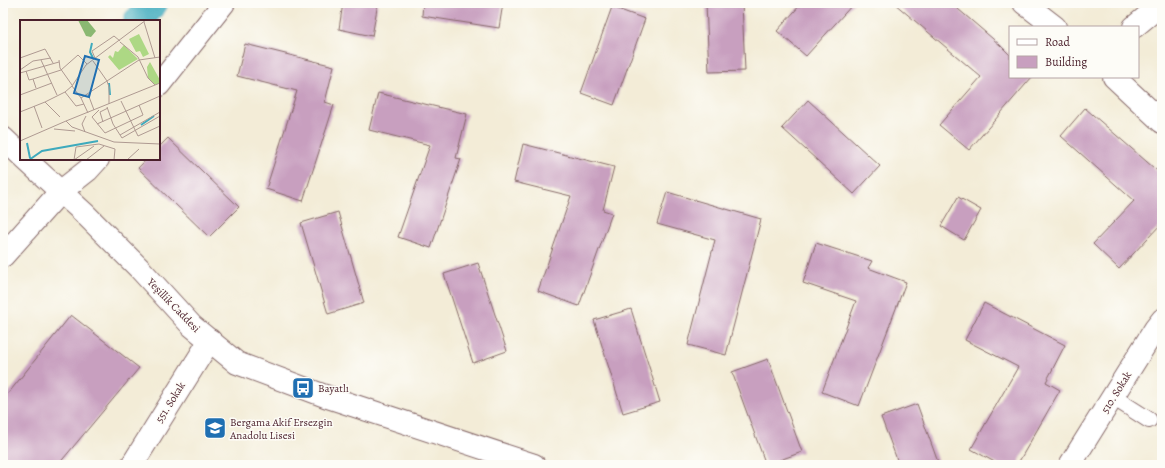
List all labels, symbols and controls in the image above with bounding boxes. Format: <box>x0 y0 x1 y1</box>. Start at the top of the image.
inset map <box>20 20 160 160</box>
legend <box>1009 26 1139 78</box>
text: Road <box>1045 34 1071 50</box>
text: Building <box>1045 54 1087 70</box>
street label: Yeşillik Caddesi <box>143 274 203 336</box>
street label: 510. Sokak <box>1098 368 1135 416</box>
bus stop icon: Bayatlı <box>290 375 316 401</box>
street label: 551. Sokak <box>152 379 189 426</box>
place label: Bayatlı <box>318 381 349 396</box>
school or university icon: Bergama Akif Ersezgin Anadolu Lisesi <box>202 415 228 441</box>
place label: Bergama Akif Ersezgin Anadolu Lisesi <box>229 415 333 443</box>

